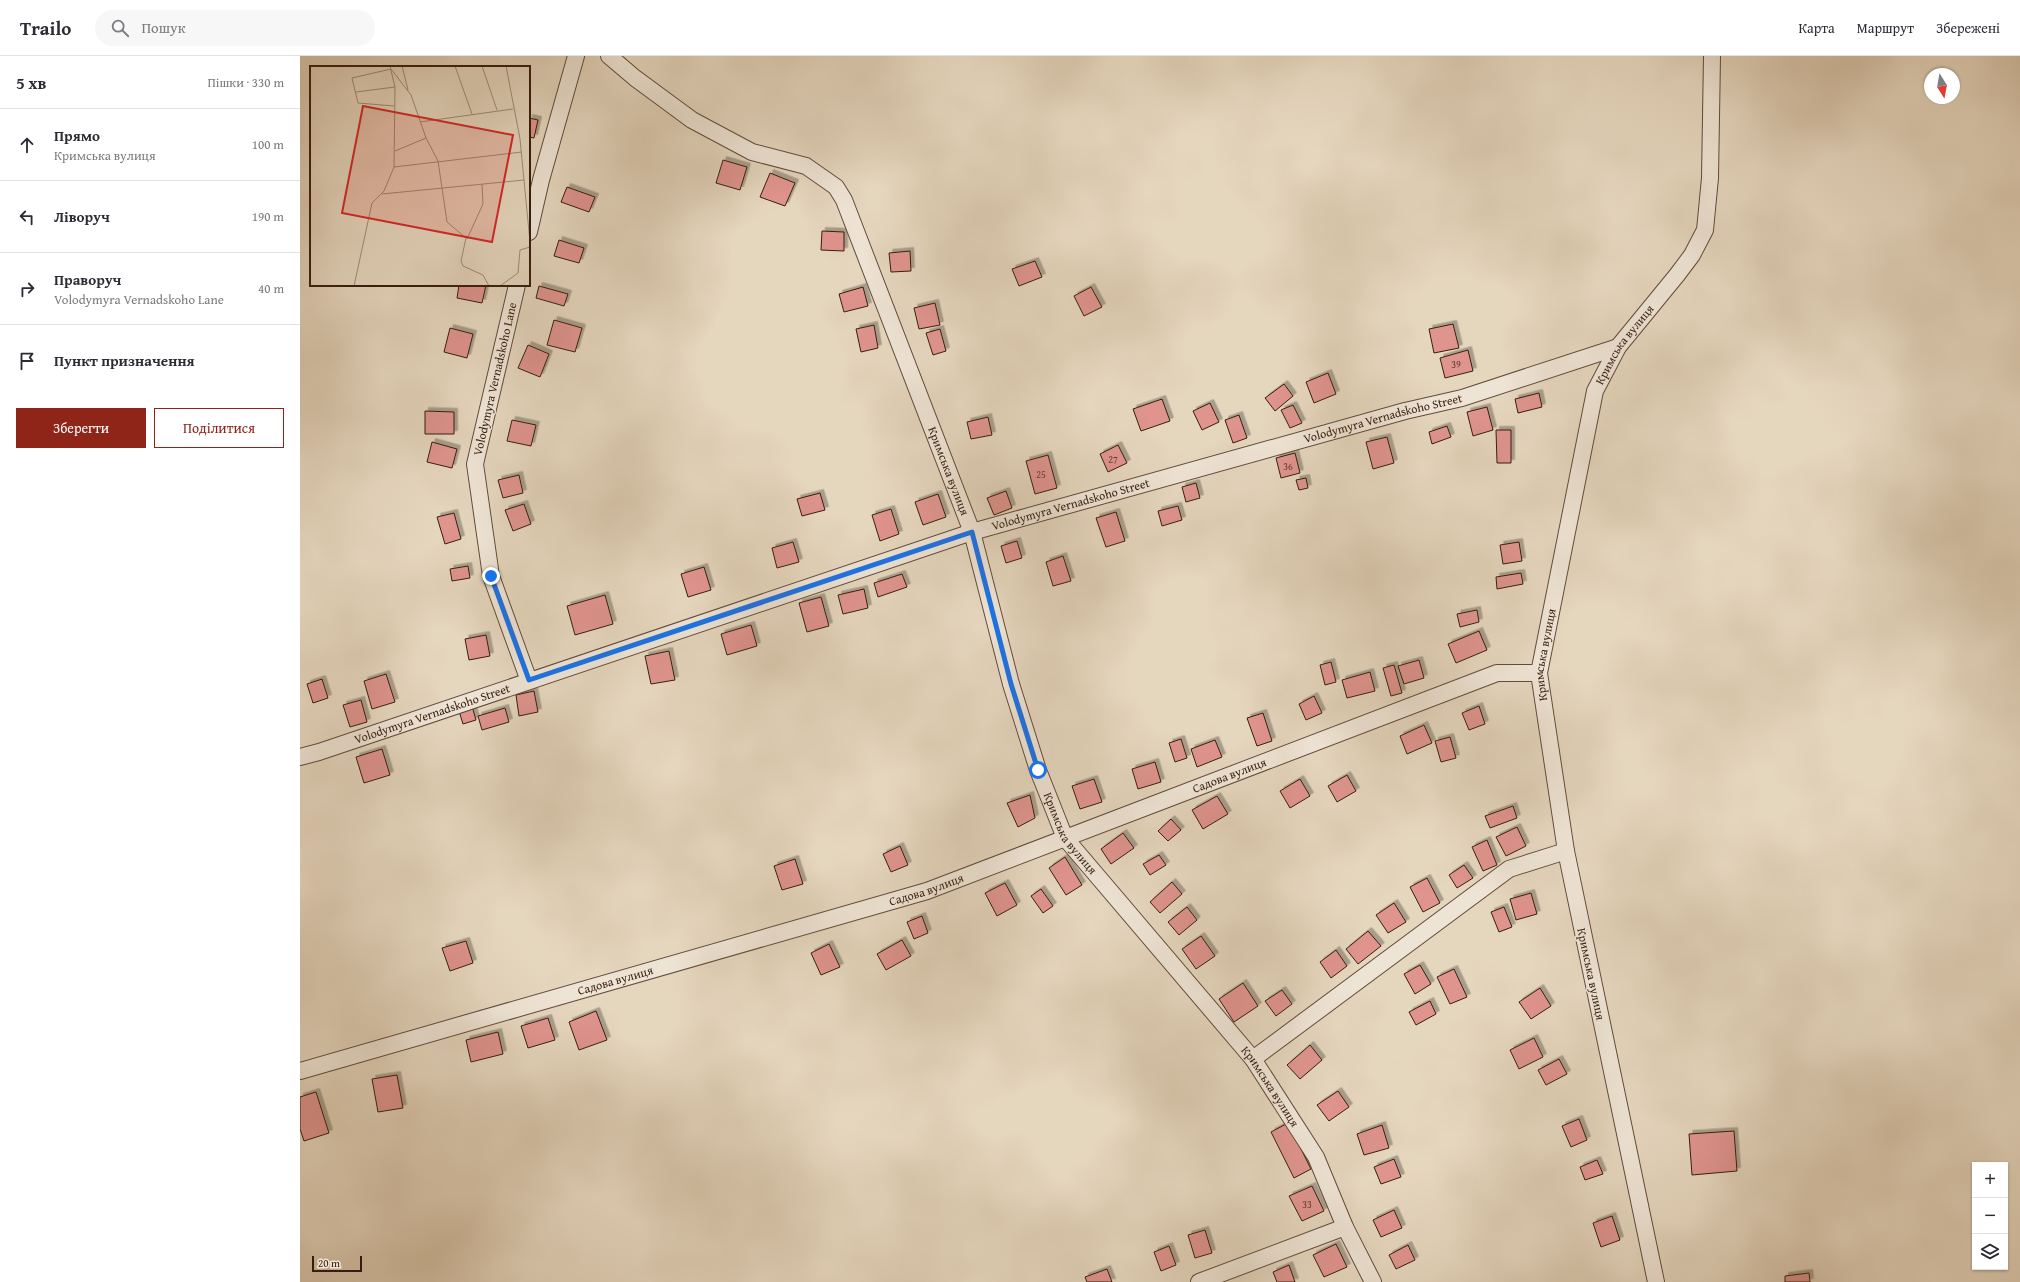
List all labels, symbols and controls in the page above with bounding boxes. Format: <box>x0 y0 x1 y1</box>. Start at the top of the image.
search box <box>95 10 375 46</box>
text: Trailo <box>20 14 71 42</box>
icon: search <box>109 17 131 39</box>
text: Пошук <box>141 17 186 38</box>
text: Карта <box>1799 18 1835 38</box>
text: Маршрут <box>1857 18 1914 38</box>
text: Збережені <box>1936 18 2000 38</box>
inset map <box>310 66 530 286</box>
north arrow <box>1924 68 1960 104</box>
text: 5 хв <box>16 70 46 95</box>
text: Пішки · 330 m <box>207 73 284 92</box>
text: Прямо <box>54 125 100 146</box>
icon: ahead <box>16 134 38 156</box>
text: 100 m <box>252 135 284 154</box>
text: Кримська вулиця <box>54 146 156 165</box>
icon: left <box>16 206 38 228</box>
text: Ліворуч <box>54 206 110 227</box>
text: 190 m <box>252 207 284 226</box>
text: Праворуч <box>54 269 121 290</box>
icon: right <box>16 278 38 300</box>
text: 40 m <box>258 279 284 298</box>
text: Volodymyra Vernadskoho Lane <box>54 290 224 309</box>
street label: Volodymyra Vernadskoho Lane <box>469 300 521 457</box>
street label: Кримська вулиця <box>1591 301 1657 387</box>
icon: arrive <box>16 350 38 372</box>
text: Пункт призначення <box>54 350 195 371</box>
house number: 39 <box>1451 357 1461 372</box>
street label: Volodymyra Vernadskoho Street <box>1301 389 1464 447</box>
button: Зберегти <box>16 408 146 448</box>
button: Поділитися <box>154 408 284 448</box>
street label: Кримська вулиця <box>924 424 974 518</box>
house number: 27 <box>1108 452 1118 467</box>
house number: 36 <box>1283 459 1293 474</box>
house number: 25 <box>1036 467 1046 482</box>
street label: Volodymyra Vernadskoho Street <box>989 474 1152 534</box>
route end <box>482 567 500 585</box>
street label: Кримська вулиця <box>1530 607 1560 702</box>
street label: Volodymyra Vernadskoho Street <box>352 679 513 748</box>
street label: Садова вулиця <box>1190 753 1269 797</box>
route start <box>1029 761 1047 779</box>
street label: Кримська вулиця <box>1040 790 1101 878</box>
street label: Садова вулиця <box>887 869 966 910</box>
street label: Кримська вулиця <box>1573 926 1610 1022</box>
street label: Садова вулиця <box>575 961 655 999</box>
street label: Кримська вулиця <box>1237 1042 1303 1130</box>
map controls <box>1972 1162 2008 1270</box>
button: + <box>1972 1162 2008 1198</box>
house number: 33 <box>1302 1197 1312 1212</box>
button: − <box>1972 1198 2008 1234</box>
button: layers <box>1972 1234 2008 1270</box>
scale bar <box>312 1254 362 1273</box>
text: 20 m <box>318 1255 340 1271</box>

